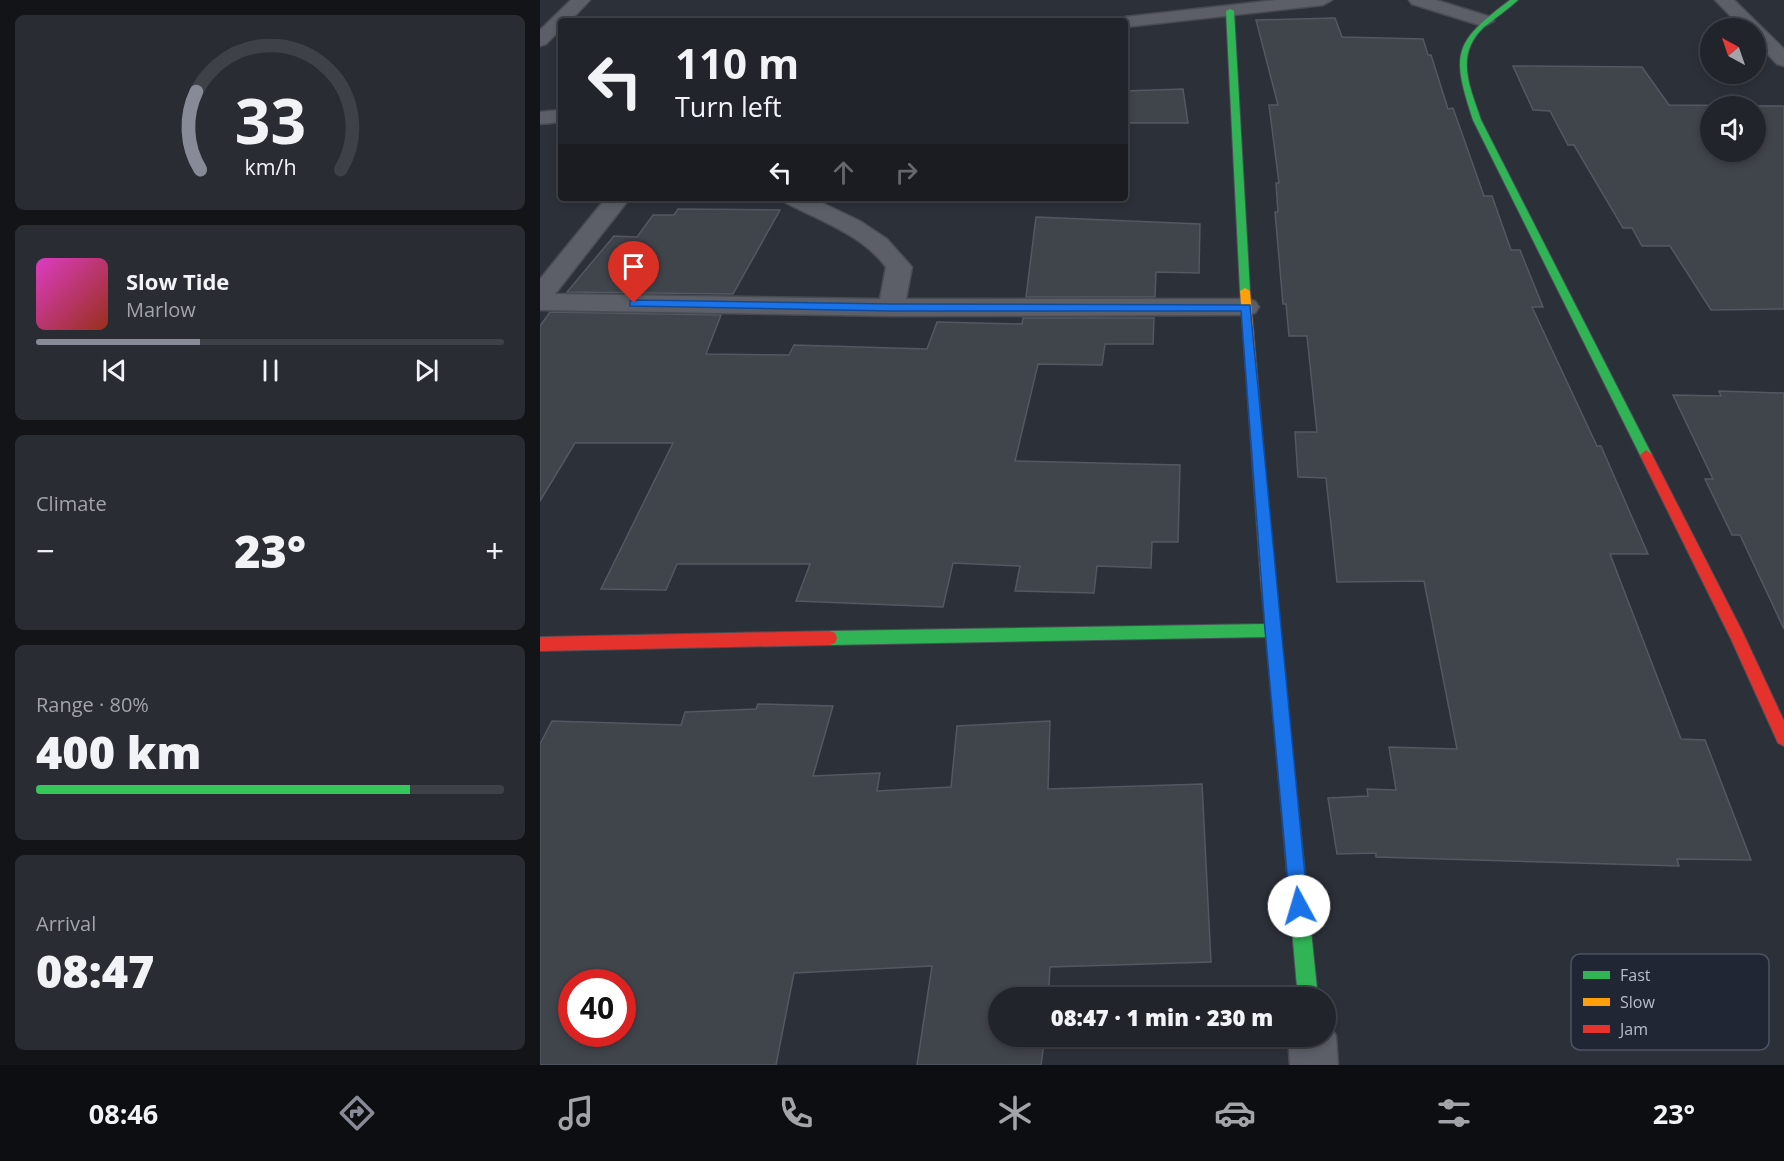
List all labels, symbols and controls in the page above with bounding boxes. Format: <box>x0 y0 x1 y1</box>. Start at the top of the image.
north arrow <box>1700 18 1766 84</box>
map controls <box>1700 18 1766 162</box>
text: 110 m <box>675 34 799 91</box>
icon: left <box>576 42 654 120</box>
text: 33 <box>234 77 306 162</box>
text: Turn left <box>675 88 782 125</box>
button: sound <box>1700 96 1766 162</box>
text: km/h <box>244 152 296 181</box>
icon: left <box>764 156 797 189</box>
icon: ahead <box>827 156 860 189</box>
icon: right <box>890 156 923 189</box>
pin <box>608 241 659 303</box>
icon: arrive <box>617 250 650 283</box>
text: Slow Tide <box>126 266 229 296</box>
text: Marlow <box>126 296 196 323</box>
icon: previous <box>98 354 131 387</box>
icon: pause <box>254 354 287 387</box>
icon: next <box>410 354 443 387</box>
text: Climate <box>36 490 107 517</box>
text: 23° <box>234 520 306 581</box>
text: − <box>36 528 55 573</box>
text: + <box>485 528 504 573</box>
text: Range · 80% <box>36 691 149 718</box>
text: 400 km <box>36 721 201 782</box>
position arrow <box>1267 874 1331 938</box>
text: Arrival <box>36 910 96 937</box>
text: 08:47 <box>36 940 154 1001</box>
legend <box>1571 954 1769 1050</box>
text: Fast <box>1620 964 1651 986</box>
speed limit sign: 40 <box>558 969 636 1047</box>
text: Slow <box>1620 991 1655 1013</box>
text: 08:47 · 1 min · 230 m <box>1051 1002 1273 1032</box>
text: Jam <box>1618 1018 1648 1040</box>
icon: directions <box>336 1092 378 1134</box>
icon: music <box>555 1092 597 1134</box>
icon: phone <box>775 1092 817 1134</box>
icon: climate <box>994 1092 1036 1134</box>
icon: car <box>1214 1092 1256 1134</box>
icon: filters <box>1433 1092 1475 1134</box>
text: 08:46 <box>89 1095 158 1132</box>
text: 23° <box>1653 1095 1695 1132</box>

